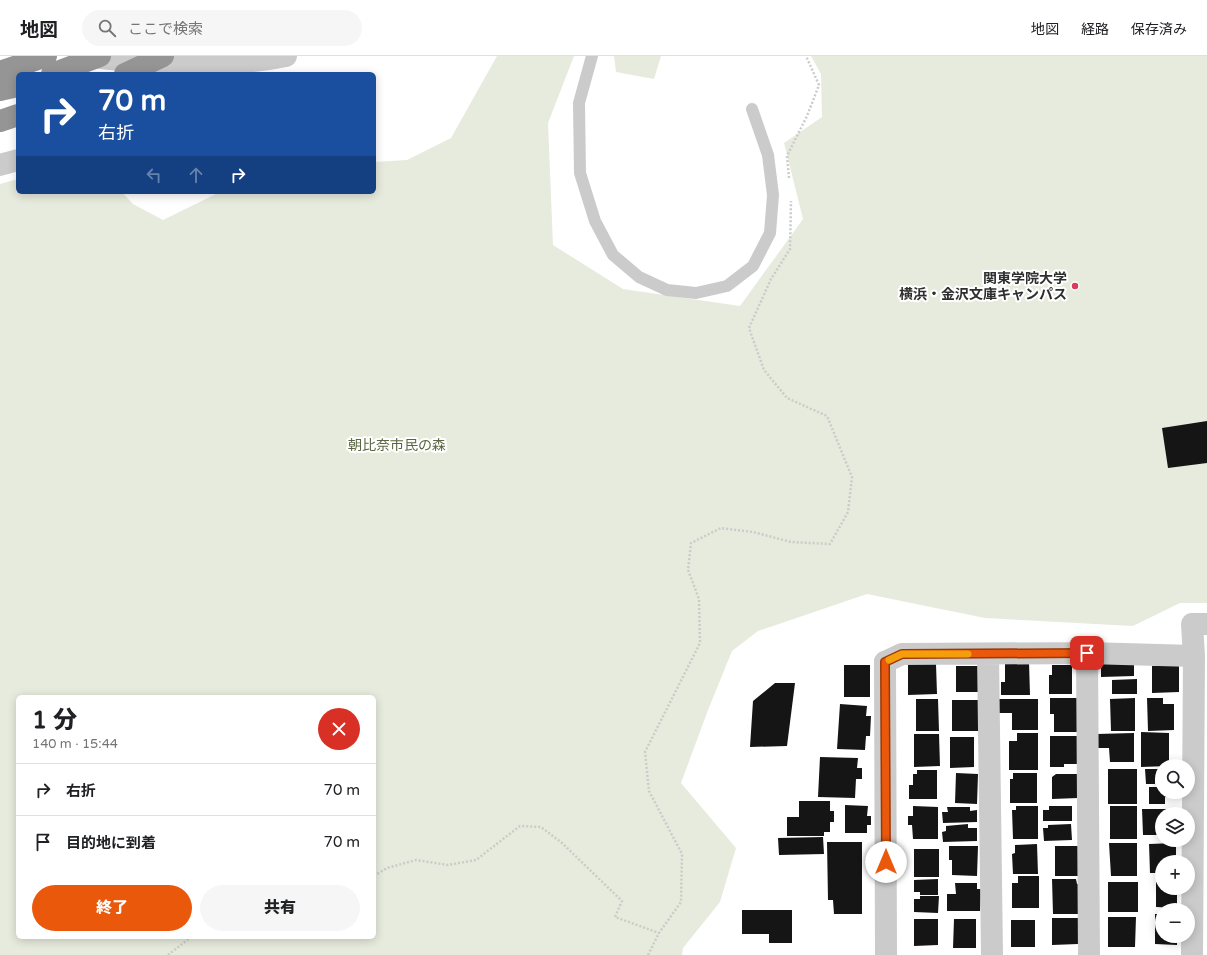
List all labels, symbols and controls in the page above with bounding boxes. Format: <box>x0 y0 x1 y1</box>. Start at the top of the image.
search box <box>82 10 362 46</box>
icon: search <box>96 17 118 39</box>
text: 地図 <box>20 19 58 41</box>
text: ここで検索 <box>128 20 203 38</box>
text: 地図 <box>1031 21 1059 38</box>
text: 経路 <box>1081 21 1109 38</box>
text: 保存済み <box>1131 21 1187 38</box>
text: 70 m <box>98 84 166 118</box>
icon: right <box>32 88 84 140</box>
text: 右折 <box>98 122 134 144</box>
icon: left <box>143 164 165 186</box>
icon: ahead <box>185 164 207 186</box>
icon: right <box>227 164 249 186</box>
place label: 関東学院大学 横浜・金沢文庫キャンパス <box>899 270 1067 303</box>
marker: 関東学院大学 横浜・金沢文庫キャンパス <box>1070 281 1080 291</box>
park label: 朝比奈市民の森 <box>348 437 446 454</box>
pin <box>1070 636 1104 670</box>
icon: arrive <box>1076 642 1098 664</box>
text: 1 分 <box>32 706 77 735</box>
button: close <box>318 708 360 750</box>
text: 140 m · 15:44 <box>32 736 118 752</box>
map controls <box>1155 759 1195 943</box>
button: search <box>1155 759 1195 799</box>
icon: right <box>32 779 54 801</box>
text: 70 m <box>323 781 360 799</box>
text: 右折 <box>66 782 96 800</box>
button: layers <box>1155 807 1195 847</box>
icon: arrive <box>32 831 54 853</box>
text: 70 m <box>323 833 360 851</box>
text: 目的地に到着 <box>66 834 156 852</box>
position arrow <box>865 841 907 883</box>
button: + <box>1155 855 1195 895</box>
button: 終了 <box>32 885 192 931</box>
button: 共有 <box>200 885 360 931</box>
button: − <box>1155 903 1195 943</box>

